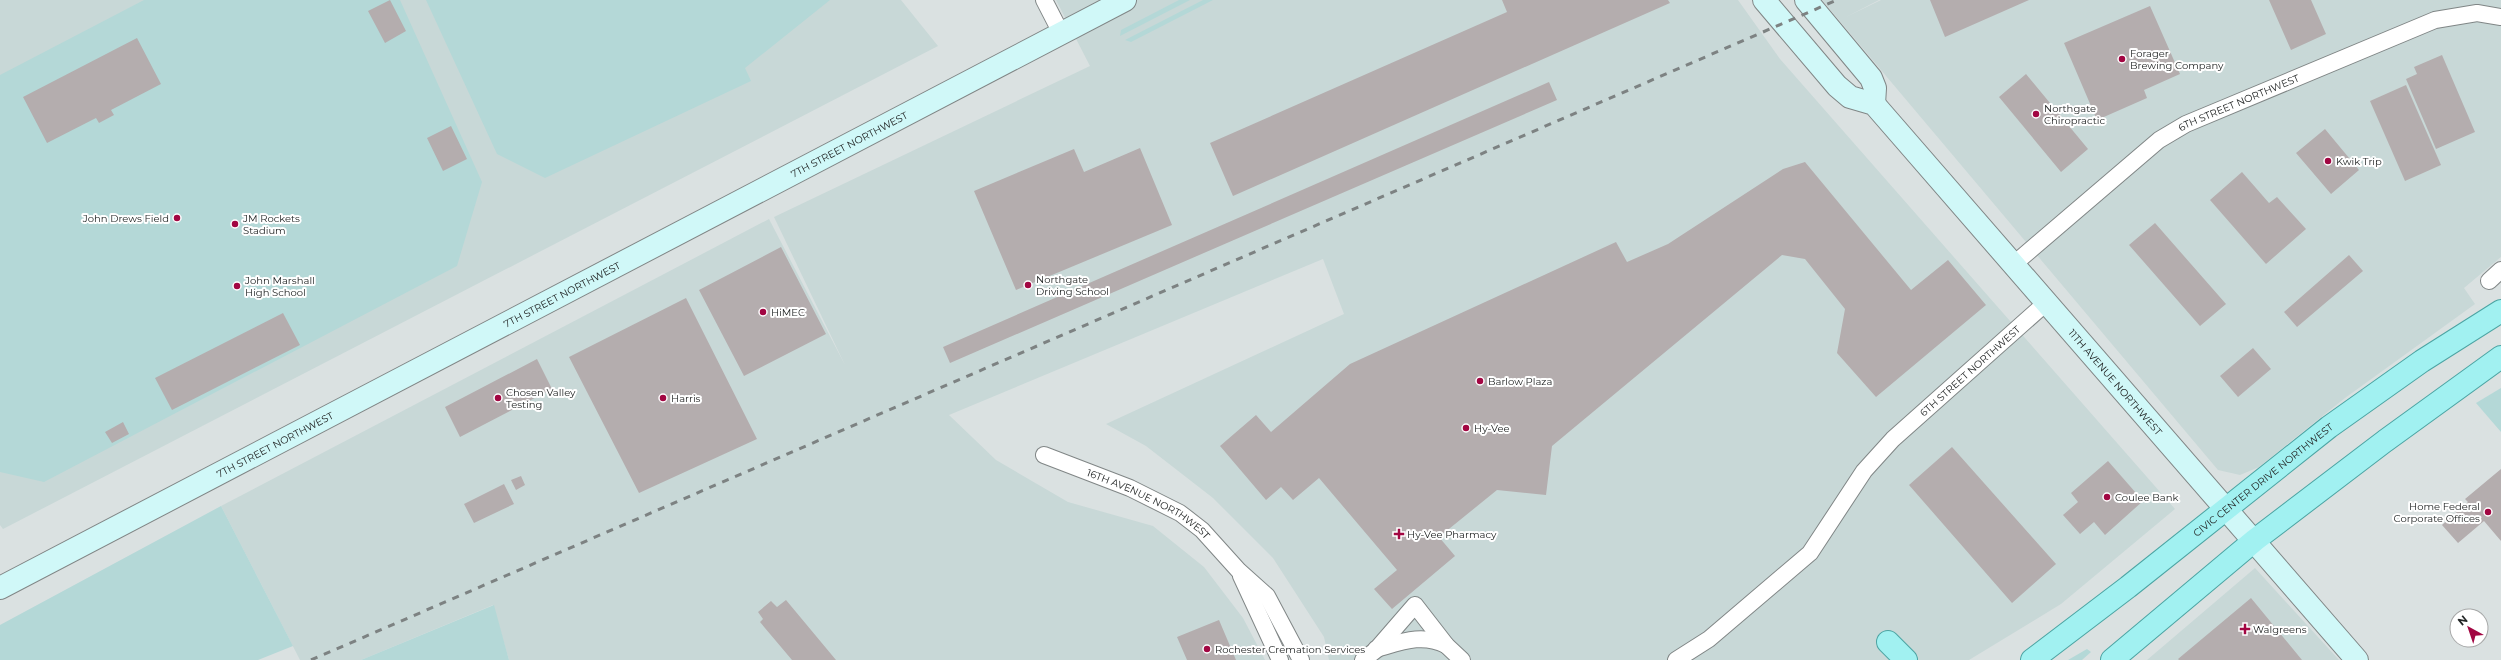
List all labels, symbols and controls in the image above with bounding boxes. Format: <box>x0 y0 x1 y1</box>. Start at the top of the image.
place label: Forager Brewing Company <box>2130 47 2224 72</box>
marker: Forager Brewing Company <box>2117 54 2127 64</box>
street label: 6TH STREET NORTHWEST <box>2176 71 2301 134</box>
place label: Northgate Chiropractic <box>2044 102 2105 127</box>
street label: 7TH STREET NORTHWEST <box>789 109 910 181</box>
marker: Northgate Chiropractic <box>2031 109 2041 119</box>
place label: Kwik Trip <box>2336 155 2382 168</box>
marker: Kwik Trip <box>2323 156 2333 166</box>
place label: John Drews Field <box>82 212 169 225</box>
place label: JM Rockets Stadium <box>242 212 300 237</box>
marker: John Drews Field <box>172 213 182 223</box>
marker: JM Rockets Stadium <box>230 219 240 229</box>
street label: 7TH STREET NORTHWEST <box>501 259 623 331</box>
place label: Northgate Driving School <box>1036 273 1109 298</box>
place label: John Marshall High School <box>244 274 315 299</box>
marker: Northgate Driving School <box>1023 280 1033 290</box>
marker: John Marshall High School <box>232 281 242 291</box>
place label: HiMEC <box>771 306 805 319</box>
marker: HiMEC <box>758 307 768 317</box>
street label: 6TH STREET NORTHWEST <box>1917 323 2023 419</box>
street label: 11TH AVENUE NORTHWEST <box>2065 327 2165 438</box>
place label: Barlow Plaza <box>1488 375 1552 388</box>
marker: Barlow Plaza <box>1475 376 1485 386</box>
place label: Chosen Valley Testing <box>506 386 576 411</box>
place label: Harris <box>671 392 701 405</box>
marker: Chosen Valley Testing <box>493 393 503 403</box>
marker: Harris <box>658 393 668 403</box>
street label: 7TH STREET NORTHWEST <box>214 409 336 481</box>
street label: CIVIC CENTER DRIVE NORTHWEST <box>2191 420 2336 540</box>
place label: Hy-Vee <box>1474 422 1510 435</box>
marker: Hy-Vee <box>1461 423 1471 433</box>
street label: 16TH AVENUE NORTHWEST <box>1085 466 1213 542</box>
place label: Coulee Bank <box>2115 491 2178 504</box>
marker: Coulee Bank <box>2102 492 2112 502</box>
place label: Home Federal Corporate Offices <box>2394 500 2480 525</box>
marker: Home Federal Corporate Offices <box>2483 507 2493 517</box>
place label: Hy-Vee Pharmacy <box>1407 528 1497 541</box>
marker: Hy-Vee Pharmacy <box>1394 529 1404 539</box>
north arrow <box>2449 608 2489 648</box>
text: N <box>2455 612 2470 629</box>
place label: Walgreens <box>2253 623 2307 636</box>
marker: Walgreens <box>2240 624 2250 634</box>
place label: Rochester Cremation Services <box>1215 643 1365 656</box>
marker: Rochester Cremation Services <box>1202 644 1212 654</box>

